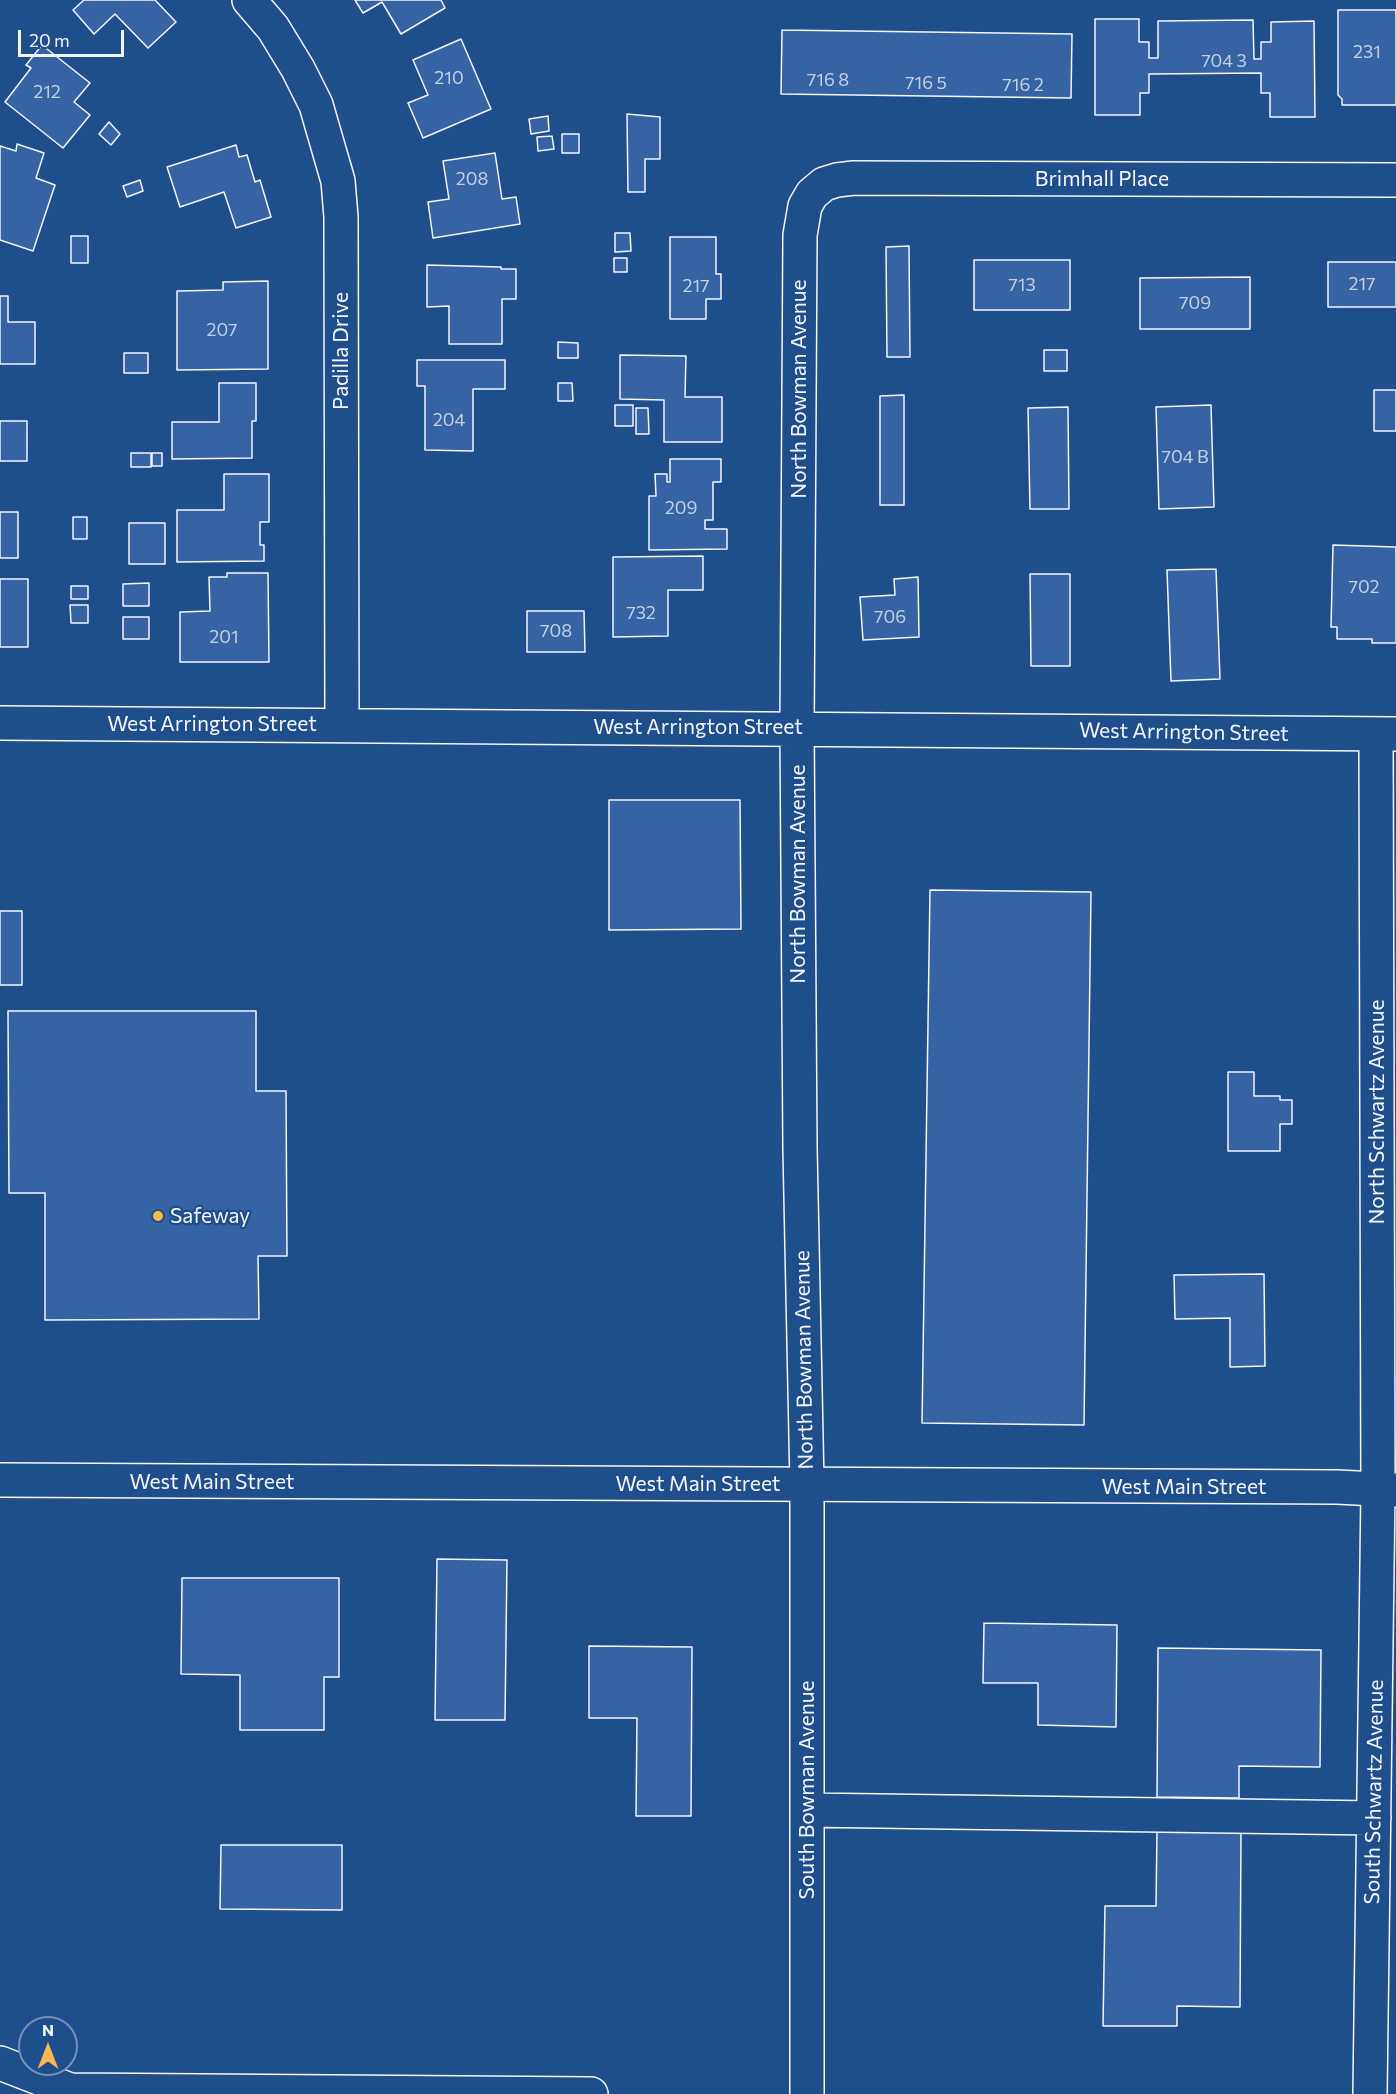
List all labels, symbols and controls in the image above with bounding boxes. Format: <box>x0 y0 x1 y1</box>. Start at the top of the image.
scale bar <box>21 18 128 56</box>
text: 20 m <box>29 29 70 51</box>
house number: 231 <box>1353 41 1381 63</box>
house number: 704 3 <box>1201 50 1247 72</box>
house number: 210 <box>434 67 464 89</box>
house number: 716 8 <box>807 69 849 91</box>
house number: 716 5 <box>905 72 947 94</box>
house number: 716 2 <box>1002 74 1044 96</box>
house number: 212 <box>33 81 61 103</box>
street label: Brimhall Place <box>1035 166 1169 192</box>
house number: 208 <box>456 168 488 190</box>
house number: 217 <box>1348 273 1376 295</box>
house number: 713 <box>1008 274 1036 296</box>
house number: 217 <box>682 275 710 297</box>
street label: North Bowman Avenue <box>786 279 812 499</box>
street label: Padilla Drive <box>328 292 354 410</box>
house number: 709 <box>1179 292 1211 314</box>
house number: 207 <box>206 319 238 341</box>
house number: 204 <box>433 409 465 431</box>
house number: 704 B <box>1161 446 1209 468</box>
house number: 209 <box>665 497 697 519</box>
house number: 702 <box>1348 576 1380 598</box>
house number: 732 <box>626 602 656 624</box>
house number: 706 <box>874 606 906 628</box>
house number: 708 <box>540 620 572 642</box>
house number: 201 <box>209 626 239 648</box>
street label: West Arrington Street <box>107 711 317 737</box>
street label: West Arrington Street <box>593 714 803 740</box>
street label: West Arrington Street <box>1079 718 1289 746</box>
street label: North Bowman Avenue <box>785 764 811 984</box>
street label: North Schwartz Avenue <box>1364 1000 1390 1224</box>
place label: Safeway <box>170 1203 250 1229</box>
marker: Safeway <box>151 1209 165 1223</box>
street label: North Bowman Avenue <box>789 1250 819 1470</box>
street label: West Main Street <box>130 1469 294 1495</box>
street label: West Main Street <box>616 1471 780 1497</box>
street label: West Main Street <box>1102 1474 1266 1500</box>
street label: South Schwartz Avenue <box>1359 1679 1389 1905</box>
street label: South Bowman Avenue <box>794 1680 820 1900</box>
north arrow <box>18 2016 78 2076</box>
text: N <box>42 2020 54 2039</box>

